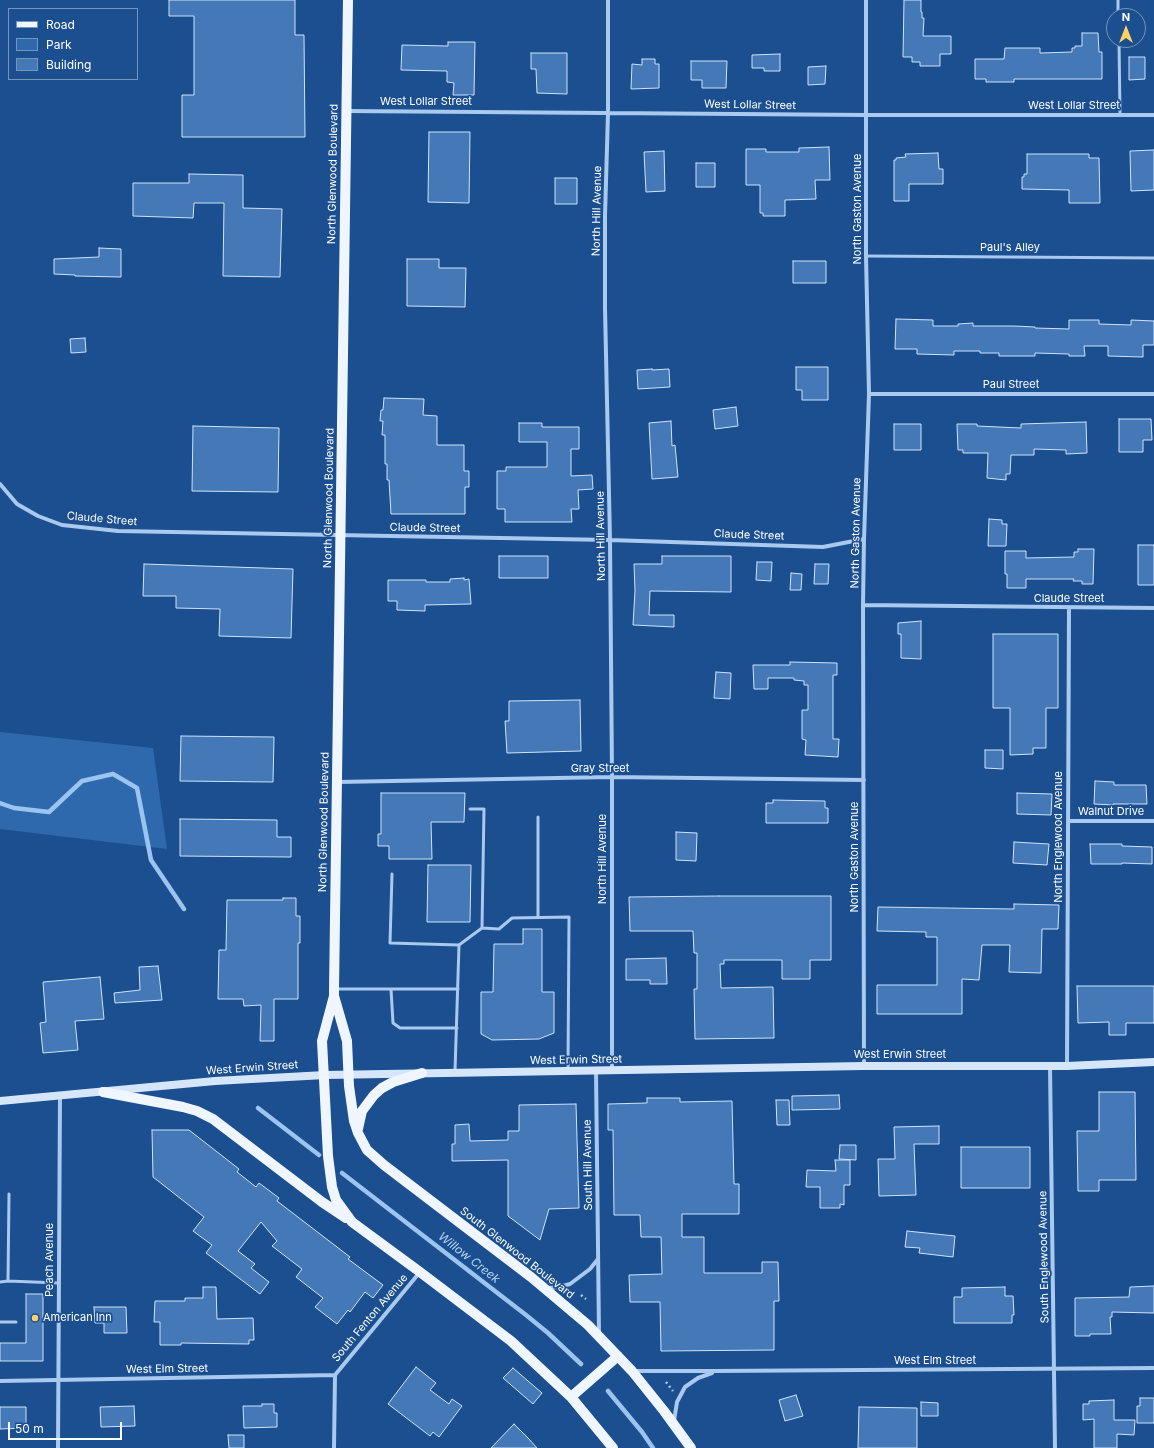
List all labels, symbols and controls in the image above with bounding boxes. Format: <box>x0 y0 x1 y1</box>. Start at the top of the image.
legend <box>8 8 138 80</box>
north arrow <box>1106 8 1146 48</box>
text: N <box>1122 10 1130 24</box>
text: Road <box>46 17 75 32</box>
text: Park <box>46 37 72 52</box>
text: Building <box>46 57 91 72</box>
street label: West Lollar Street <box>380 95 472 109</box>
street label: West Lollar Street <box>704 98 796 112</box>
street label: West Lollar Street <box>1028 99 1120 113</box>
street label: North Glenwood Boulevard <box>325 104 341 244</box>
street label: North Gaston Avenue <box>851 154 865 264</box>
street label: North Hill Avenue <box>590 166 604 256</box>
street label: Paul's Alley <box>980 241 1040 255</box>
street label: Paul Street <box>983 378 1039 392</box>
street label: North Glenwood Boulevard <box>321 428 337 568</box>
street label: North Gaston Avenue <box>848 477 864 589</box>
street label: North Hill Avenue <box>594 491 608 581</box>
street label: Claude Street <box>66 509 138 529</box>
street label: Claude Street <box>390 521 460 535</box>
street label: Claude Street <box>713 527 785 543</box>
street label: Claude Street <box>1034 592 1104 606</box>
street label: North Glenwood Boulevard <box>316 752 332 892</box>
street label: Gray Street <box>571 762 629 776</box>
street label: North Englewood Avenue <box>1052 771 1066 903</box>
street label: North Gaston Avenue <box>848 802 862 912</box>
street label: Walnut Drive <box>1078 805 1144 819</box>
street label: North Hill Avenue <box>596 814 610 904</box>
street label: West Erwin Street <box>854 1048 946 1062</box>
street label: West Erwin Street <box>530 1053 622 1067</box>
street label: West Erwin Street <box>205 1058 299 1078</box>
street label: South Hill Avenue <box>581 1119 595 1211</box>
street label: South Englewood Avenue <box>1036 1191 1052 1323</box>
street label: South Glenwood Boulevard <box>457 1204 577 1302</box>
street label: Peach Avenue <box>43 1223 57 1297</box>
water label: Willow Creek <box>435 1229 503 1287</box>
street label: South Fenton Avenue <box>329 1271 411 1365</box>
place label: American Inn <box>43 1311 112 1325</box>
marker: American Inn <box>30 1313 40 1323</box>
street label: West Elm Street <box>894 1354 976 1368</box>
street label: West Elm Street <box>126 1362 208 1376</box>
scale bar <box>10 1414 124 1440</box>
text: 50 m <box>15 1421 44 1436</box>

